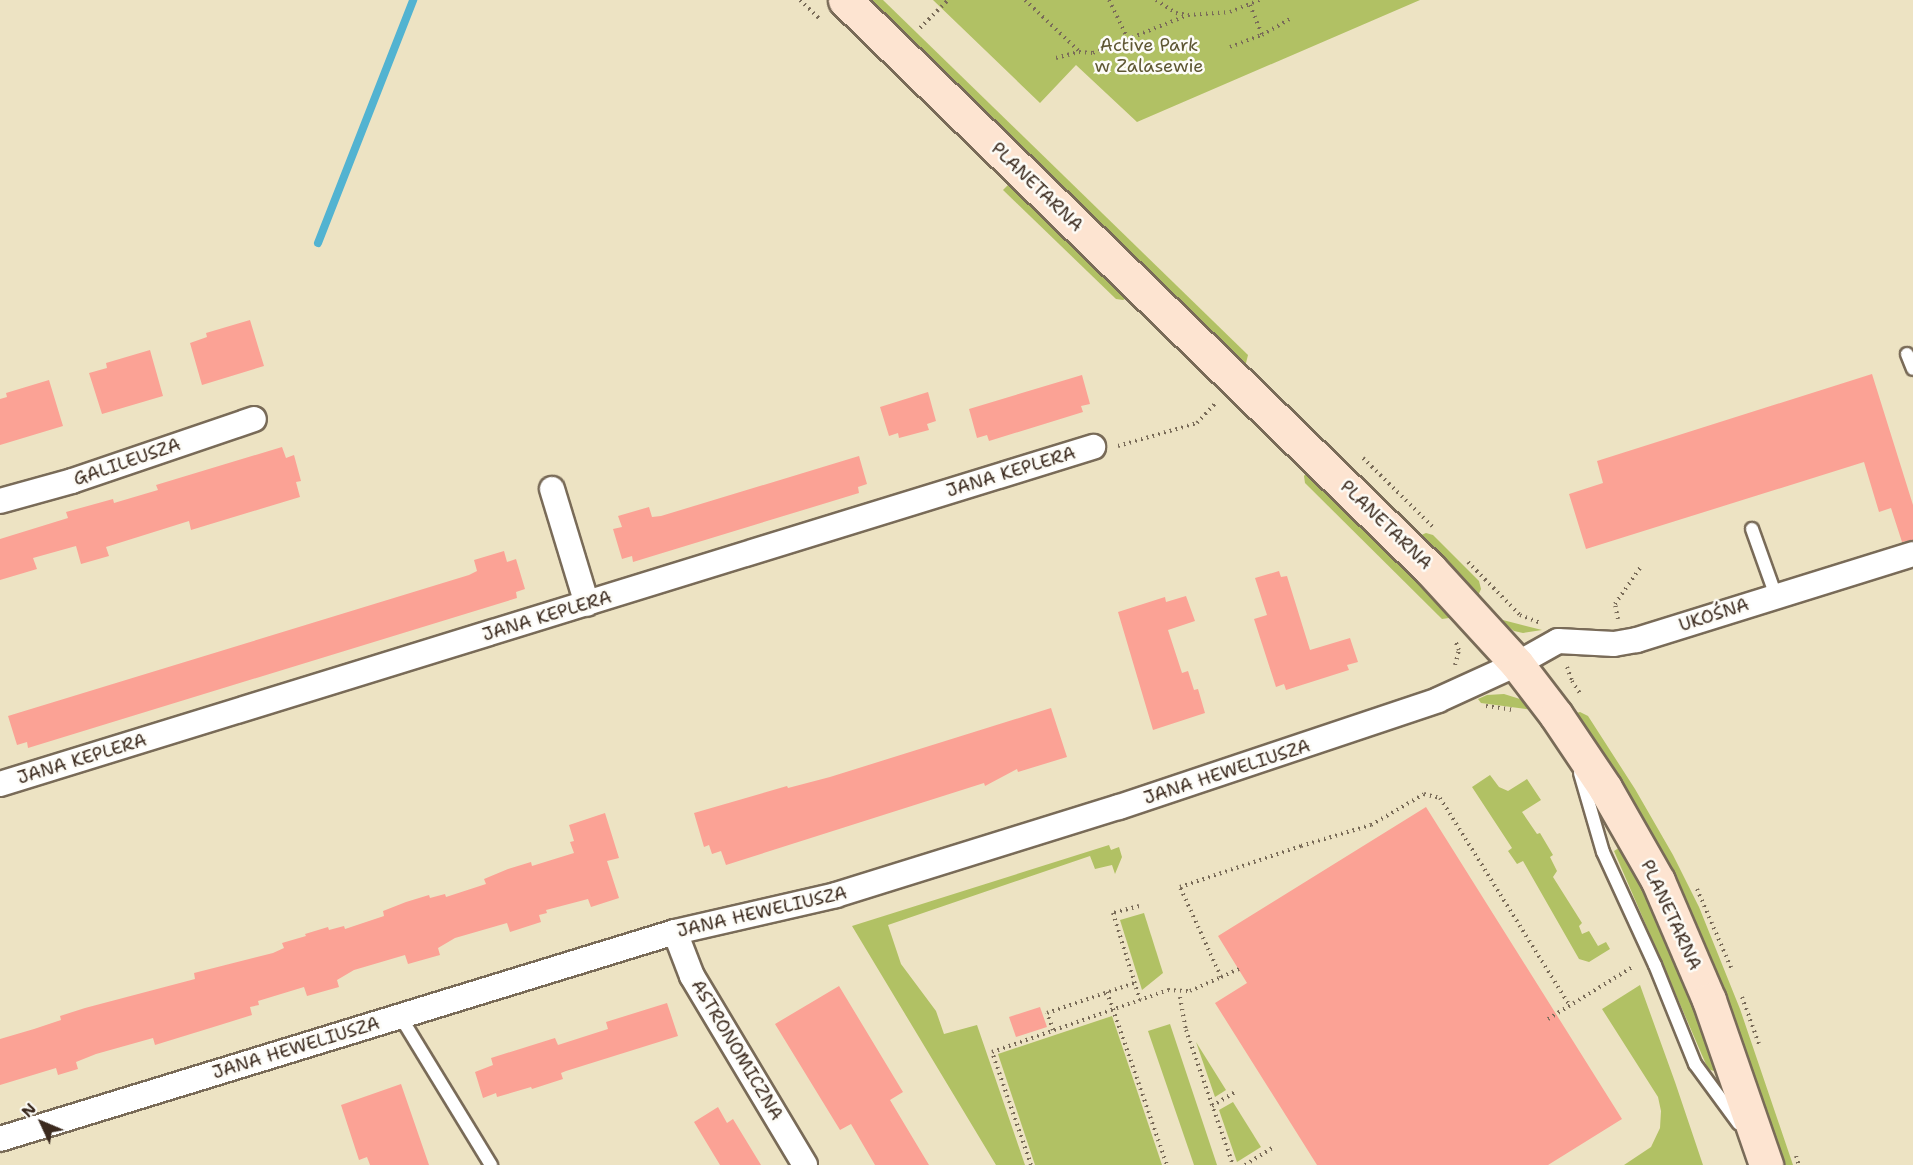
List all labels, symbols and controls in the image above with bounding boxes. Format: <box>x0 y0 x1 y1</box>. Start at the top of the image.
park label: Active Park w Zalasewie <box>1095 35 1203 78</box>
street label: PLANETARNA <box>987 138 1087 236</box>
street label: GALILEUSZA <box>71 434 183 490</box>
street label: JANA KEPLERA <box>944 442 1078 502</box>
street label: PLANETARNA <box>1336 476 1436 574</box>
street label: JANA KEPLERA <box>480 586 614 646</box>
street label: UKOŚNA <box>1676 594 1752 636</box>
street label: JANA KEPLERA <box>15 729 149 789</box>
street label: JANA HEWELIUSZA <box>1141 735 1313 809</box>
street label: PLANETARNA <box>1636 856 1706 974</box>
street label: JANA HEWELIUSZA <box>675 882 849 942</box>
street label: ASTRONOMICZNA <box>686 976 788 1124</box>
street label: JANA HEWELIUSZA <box>210 1012 382 1084</box>
north arrow <box>12 1093 72 1153</box>
text: N <box>17 1098 41 1122</box>

